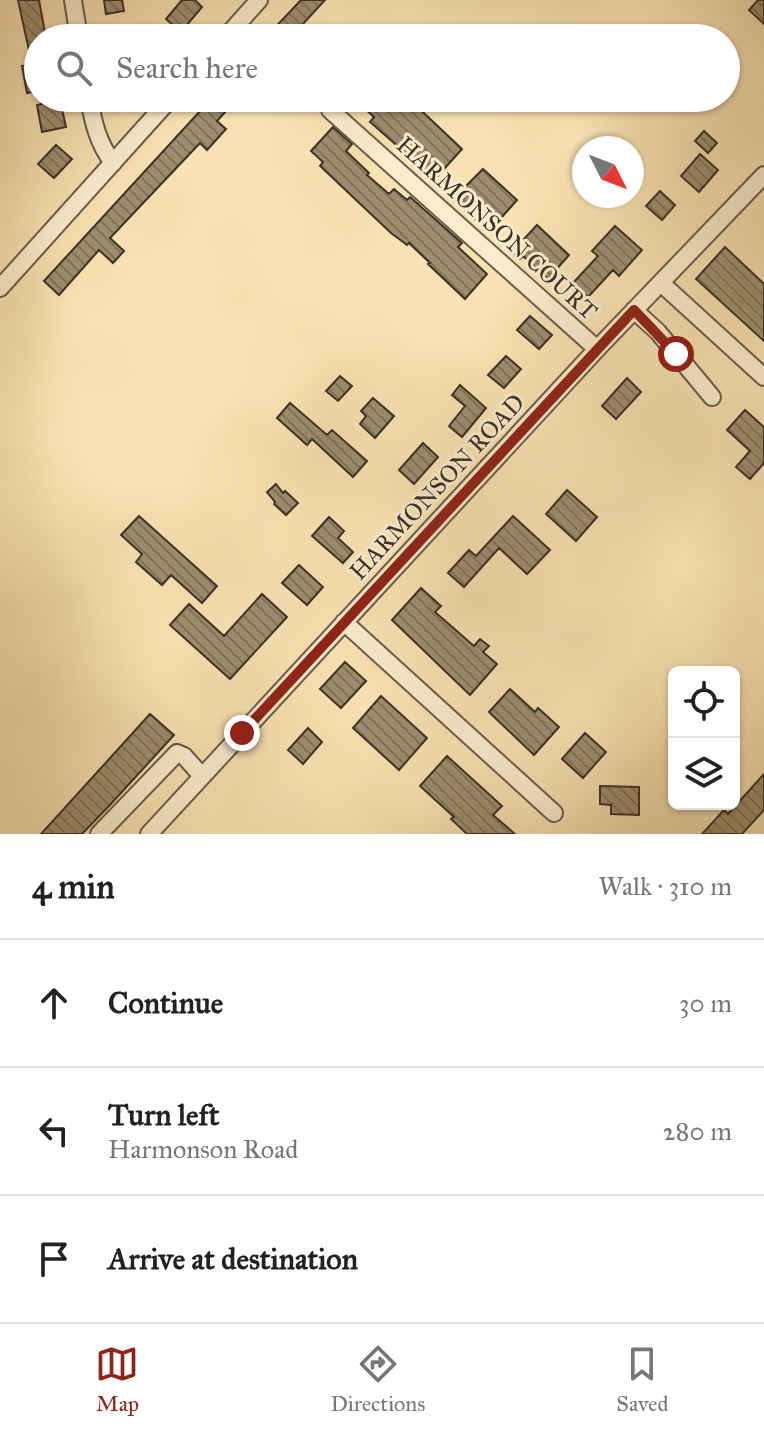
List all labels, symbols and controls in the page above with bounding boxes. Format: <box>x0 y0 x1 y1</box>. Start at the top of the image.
search box <box>24 24 740 112</box>
icon: search <box>52 46 96 90</box>
text: Search here <box>116 50 258 86</box>
street label: HARMONSON COURT <box>390 130 604 326</box>
north arrow <box>572 136 644 208</box>
route start <box>658 336 694 372</box>
street label: HARMONSON ROAD <box>343 388 531 586</box>
map controls <box>668 666 740 810</box>
button: locate <box>668 666 740 738</box>
route end <box>224 715 260 751</box>
button: layers <box>668 738 740 810</box>
text: 4 min <box>32 866 115 907</box>
text: Walk · 310 m <box>598 870 732 902</box>
icon: ahead <box>32 981 76 1025</box>
text: Continue <box>108 985 223 1021</box>
text: 30 m <box>679 987 732 1019</box>
text: Turn left <box>108 1097 219 1133</box>
icon: left <box>32 1109 76 1153</box>
text: 280 m <box>663 1115 732 1147</box>
text: Harmonson Road <box>108 1133 298 1165</box>
icon: arrive <box>32 1237 76 1281</box>
text: Arrive at destination <box>108 1241 358 1277</box>
tab: Map <box>95 1342 139 1417</box>
tab: Directions <box>330 1342 425 1417</box>
tab: Saved <box>616 1342 668 1417</box>

